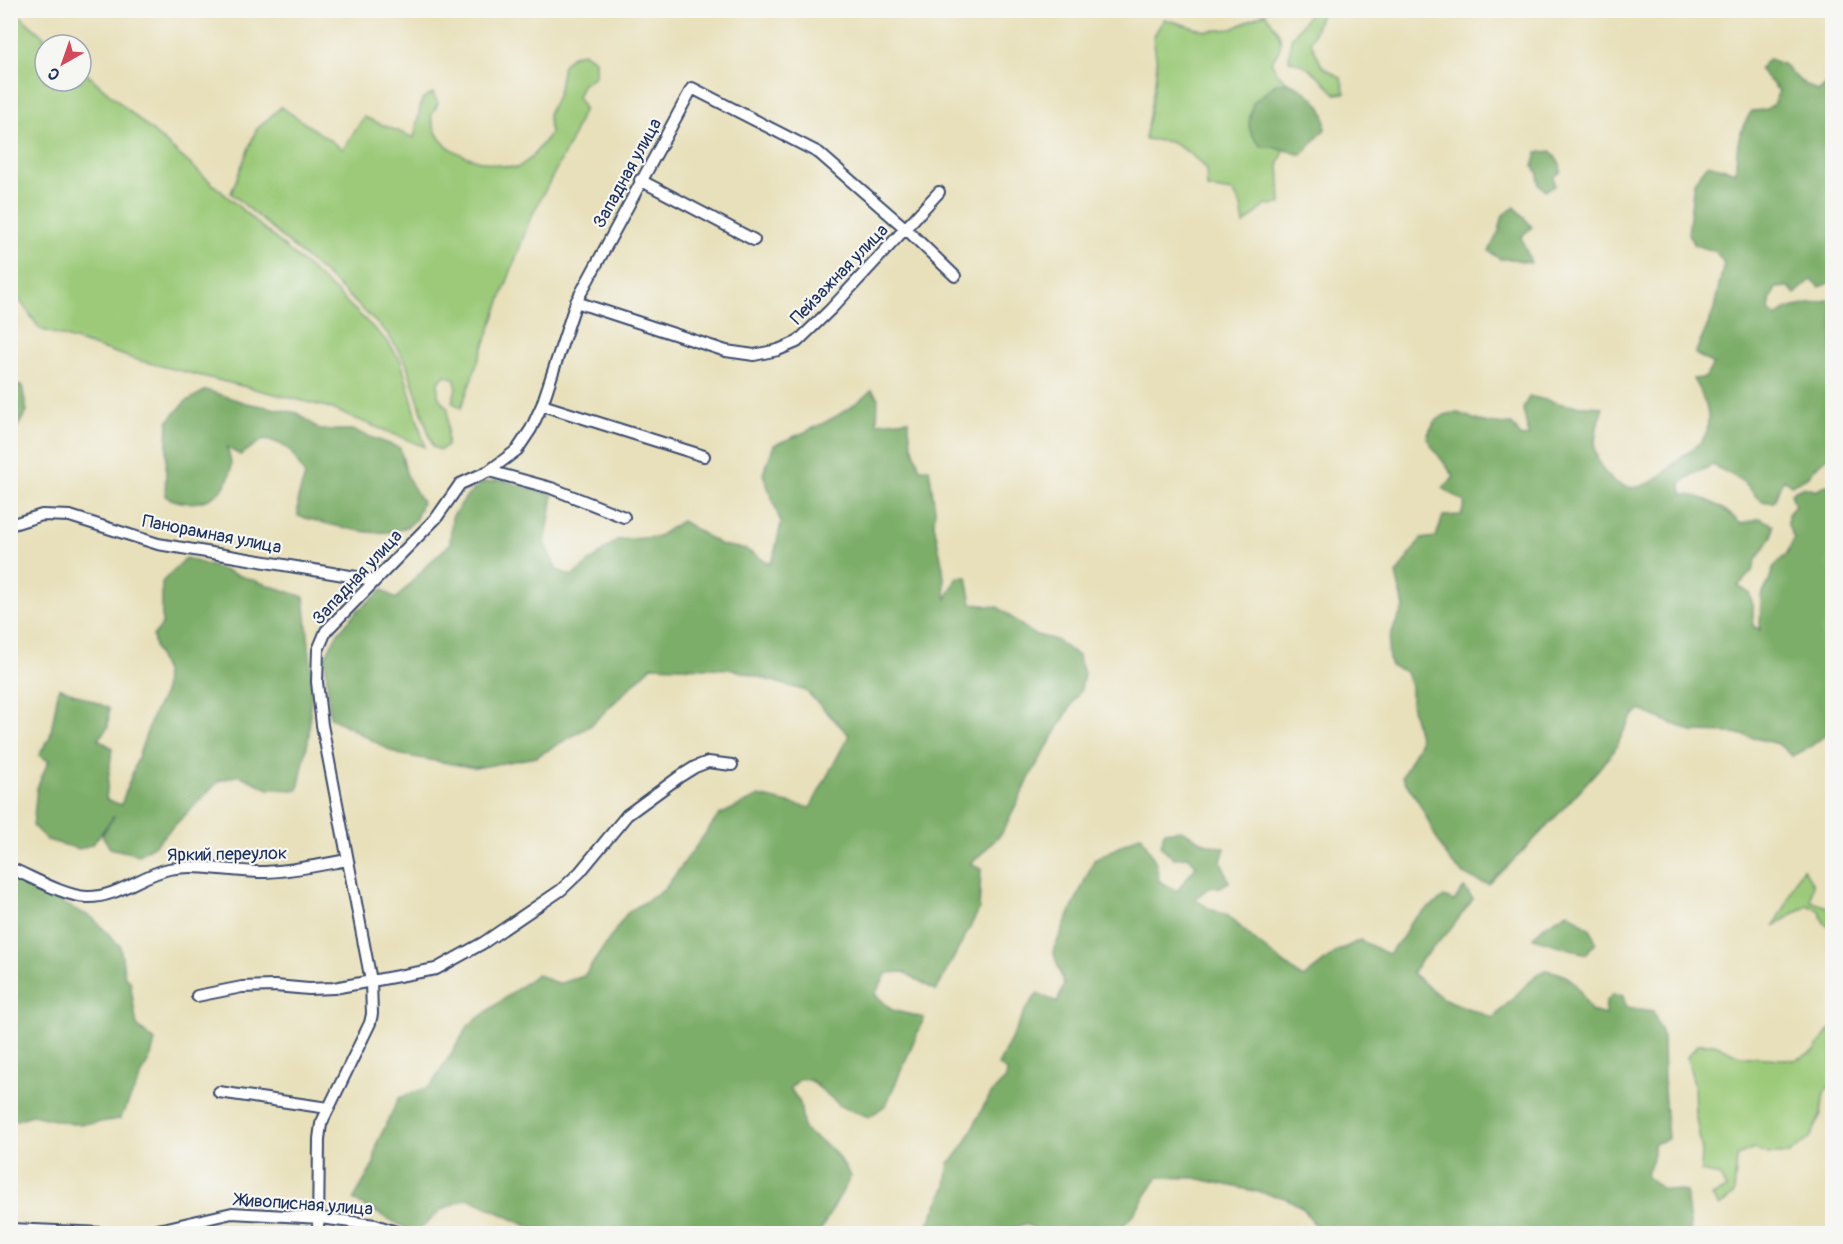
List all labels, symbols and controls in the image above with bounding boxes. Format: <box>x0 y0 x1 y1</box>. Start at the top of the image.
north arrow <box>33 33 93 93</box>
text: С <box>44 63 64 85</box>
street label: Западная улица <box>588 114 667 232</box>
street label: Пейзажная улица <box>785 219 893 330</box>
street label: Панорамная улица <box>140 510 283 559</box>
street label: Западная улица <box>307 525 407 630</box>
street label: Яркий переулок <box>167 842 287 867</box>
street label: Живописная улица <box>231 1188 374 1221</box>

